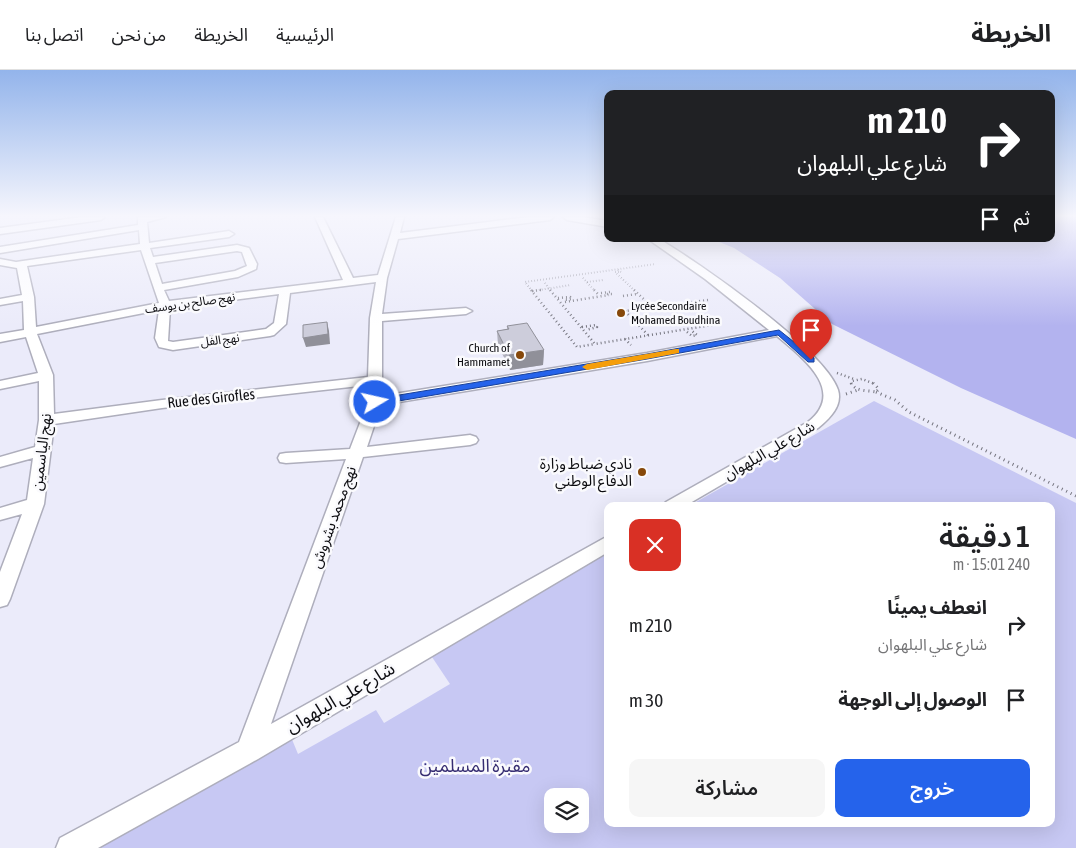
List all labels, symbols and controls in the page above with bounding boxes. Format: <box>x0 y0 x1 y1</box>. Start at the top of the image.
text: الخريطة <box>971 20 1051 47</box>
text: اتصل بنا <box>25 24 84 45</box>
text: من نحن <box>112 24 166 45</box>
text: الخريطة <box>194 24 248 45</box>
text: الرئيسية <box>276 24 334 45</box>
text: 210 m <box>868 100 947 140</box>
icon: right <box>965 110 1030 175</box>
text: شارع علي البلهوان <box>797 150 947 176</box>
icon: arrive <box>976 205 1004 233</box>
text: ثم <box>1014 207 1030 229</box>
street label: نهج صالح بن يوسف <box>144 290 236 318</box>
place label: Lycée Secondaire Mohamed Boudhina <box>631 299 720 327</box>
marker: Lycée Secondaire Mohamed Boudhina <box>615 307 627 319</box>
pin <box>790 309 832 360</box>
icon: arrive <box>797 316 825 344</box>
street label: نهج الفل <box>200 331 241 351</box>
place label: Church of Hammamet <box>457 341 511 369</box>
marker: Church of Hammamet <box>514 349 526 361</box>
position arrow <box>348 375 400 427</box>
street label: Rue des Girofles <box>166 385 256 411</box>
street label: نهج الياسمين <box>28 412 58 492</box>
street label: شارع علي البلهوان <box>721 417 820 486</box>
place label: نادي ضباط وزارة الدفاع الوطني <box>540 455 632 493</box>
street label: نهج محمد بشروش <box>307 464 363 572</box>
marker: نادي ضباط وزارة الدفاع الوطني <box>636 466 648 478</box>
button: close <box>629 519 681 571</box>
text: 1 دقيقة <box>939 519 1030 553</box>
text: 240 m · 15:01 <box>953 555 1030 573</box>
text: انعطف يمينًا <box>887 596 987 618</box>
icon: right <box>1002 611 1030 639</box>
text: 210 m <box>629 614 672 636</box>
text: شارع علي البلهوان <box>878 635 987 653</box>
street label: شارع علي البلهوان <box>282 657 400 740</box>
icon: arrive <box>1002 686 1030 714</box>
text: الوصول إلى الوجهة <box>838 688 987 710</box>
text: 30 m <box>629 689 663 711</box>
park label: مقبرة المسلمين <box>419 755 531 777</box>
button: مشاركة <box>629 759 825 817</box>
button: خروج <box>835 759 1030 817</box>
map controls <box>544 788 589 833</box>
button: layers <box>544 788 589 833</box>

